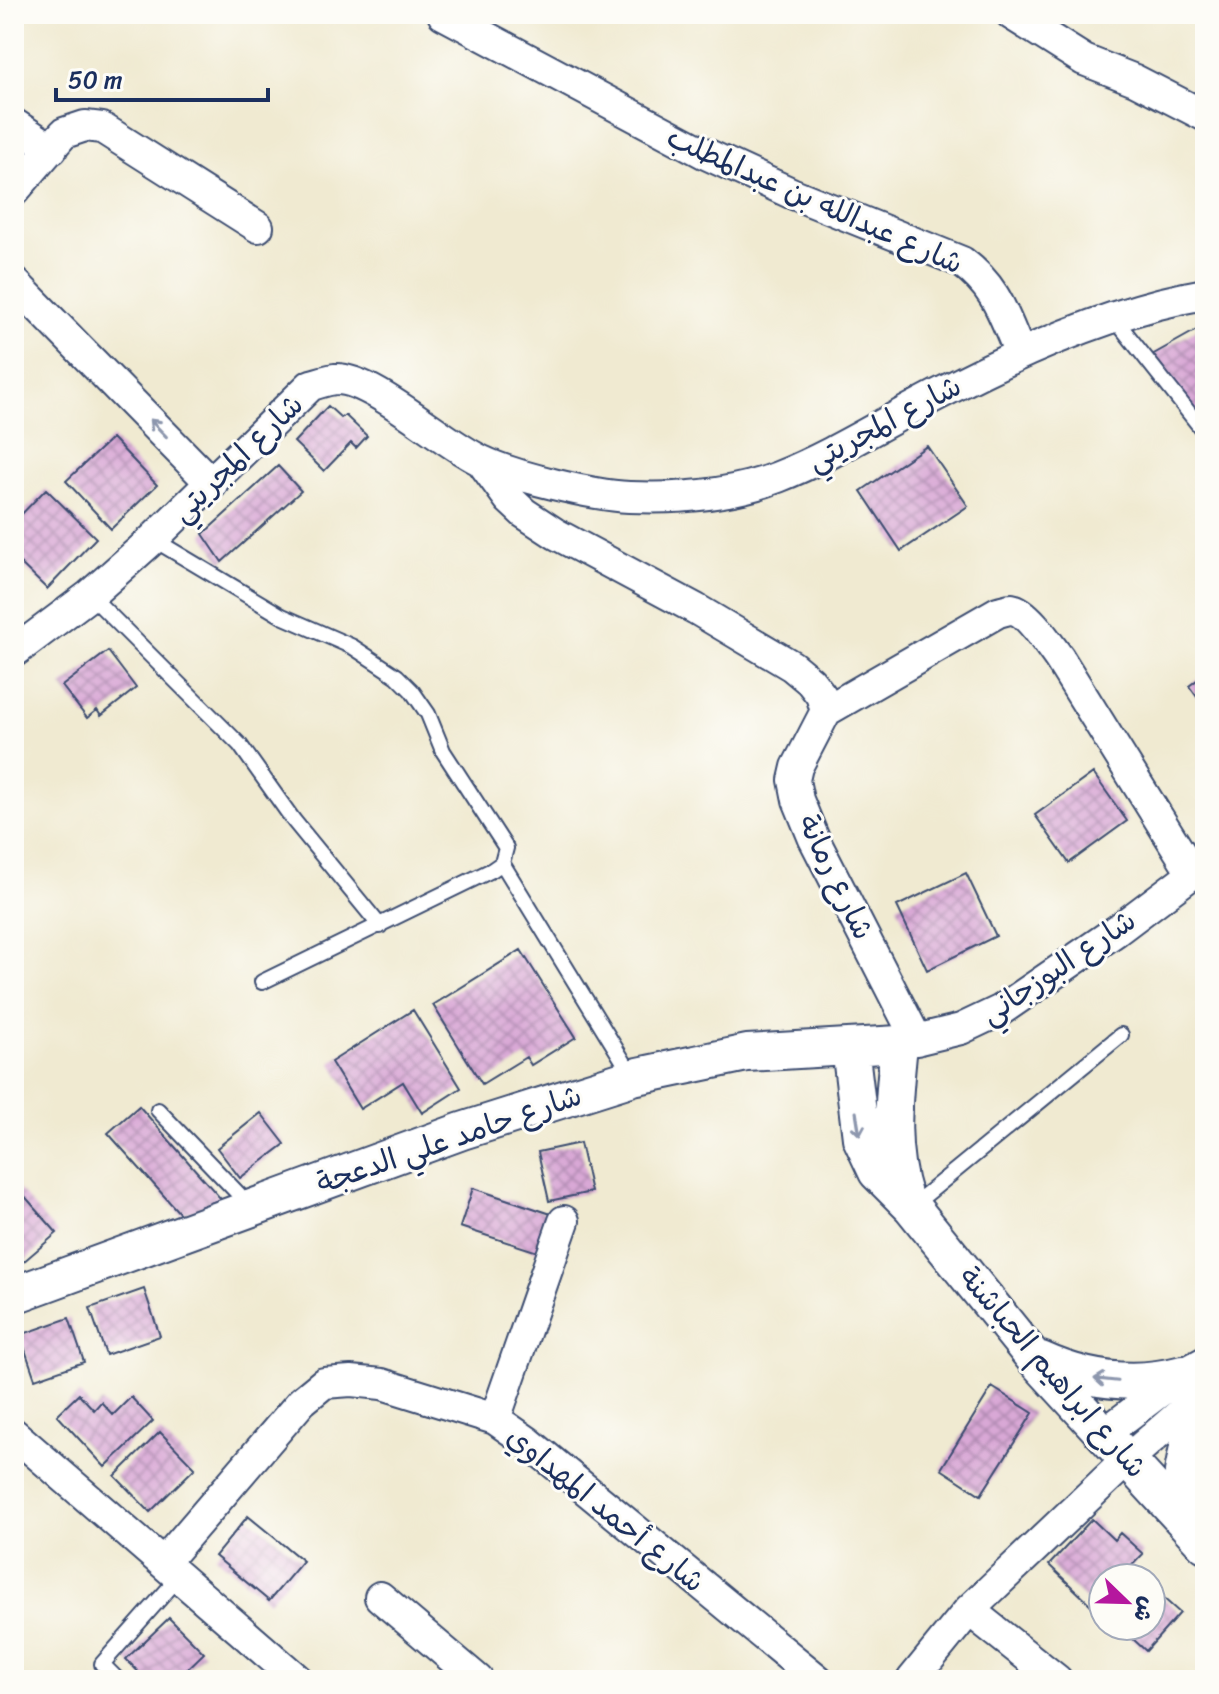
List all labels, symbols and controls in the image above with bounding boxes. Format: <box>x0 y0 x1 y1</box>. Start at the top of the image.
scale bar <box>56 52 268 102</box>
text: 50 m <box>68 59 123 101</box>
street label: شارع عبدالله بن عبدالمطلب <box>658 110 972 290</box>
street label: شارع المجريتي <box>797 359 971 487</box>
street label: شارع المجريتي <box>157 380 317 536</box>
one-way arrow <box>148 418 167 438</box>
street label: شارع رمانة <box>782 805 890 949</box>
street label: شارع البوزجاني <box>969 894 1147 1040</box>
street label: شارع حامد علي الدعجة <box>309 1068 589 1210</box>
one-way arrow <box>852 1111 867 1137</box>
street label: شارع ابراهيم الحباشنة <box>945 1253 1161 1491</box>
one-way arrow <box>1094 1372 1120 1387</box>
street label: شارع أحمد المهداوي <box>494 1411 718 1607</box>
north arrow <box>1087 1562 1167 1642</box>
text: ش <box>1122 1591 1168 1628</box>

